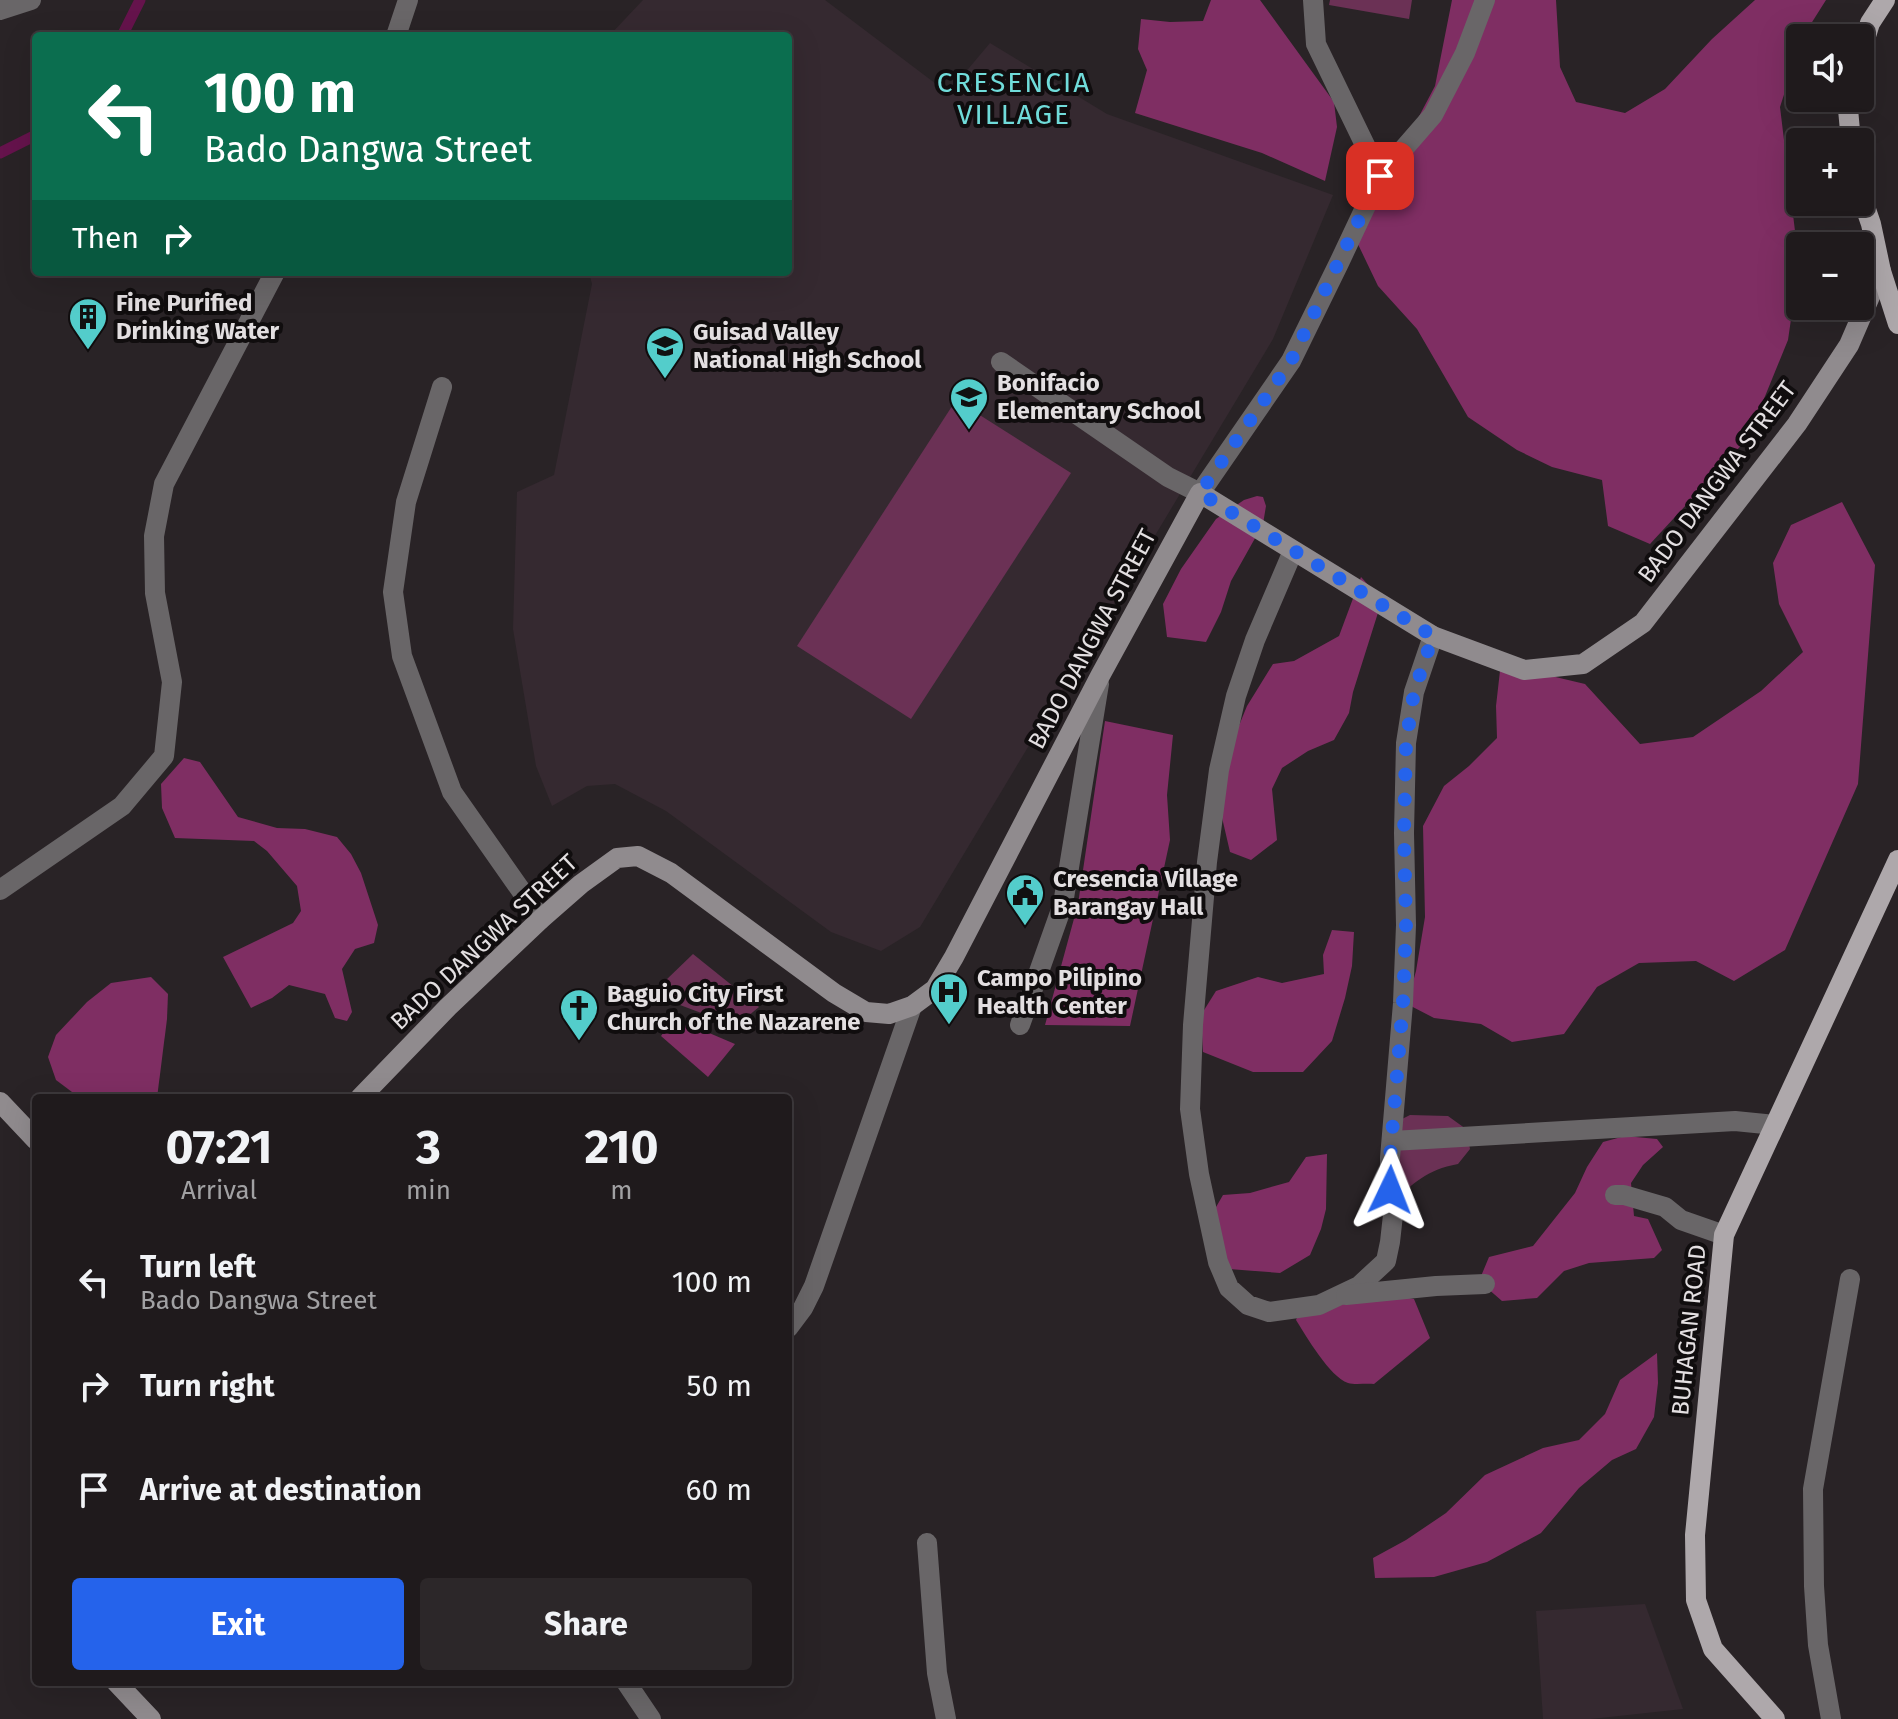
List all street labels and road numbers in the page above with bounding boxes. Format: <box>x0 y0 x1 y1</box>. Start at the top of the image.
street label: BADO DANGWA STREET <box>1632 375 1802 588</box>
street label: BADO DANGWA STREET <box>1022 524 1162 754</box>
street label: BADO DANGWA STREET <box>385 848 583 1036</box>
street label: BUHAGAN ROAD <box>1666 1243 1712 1417</box>

